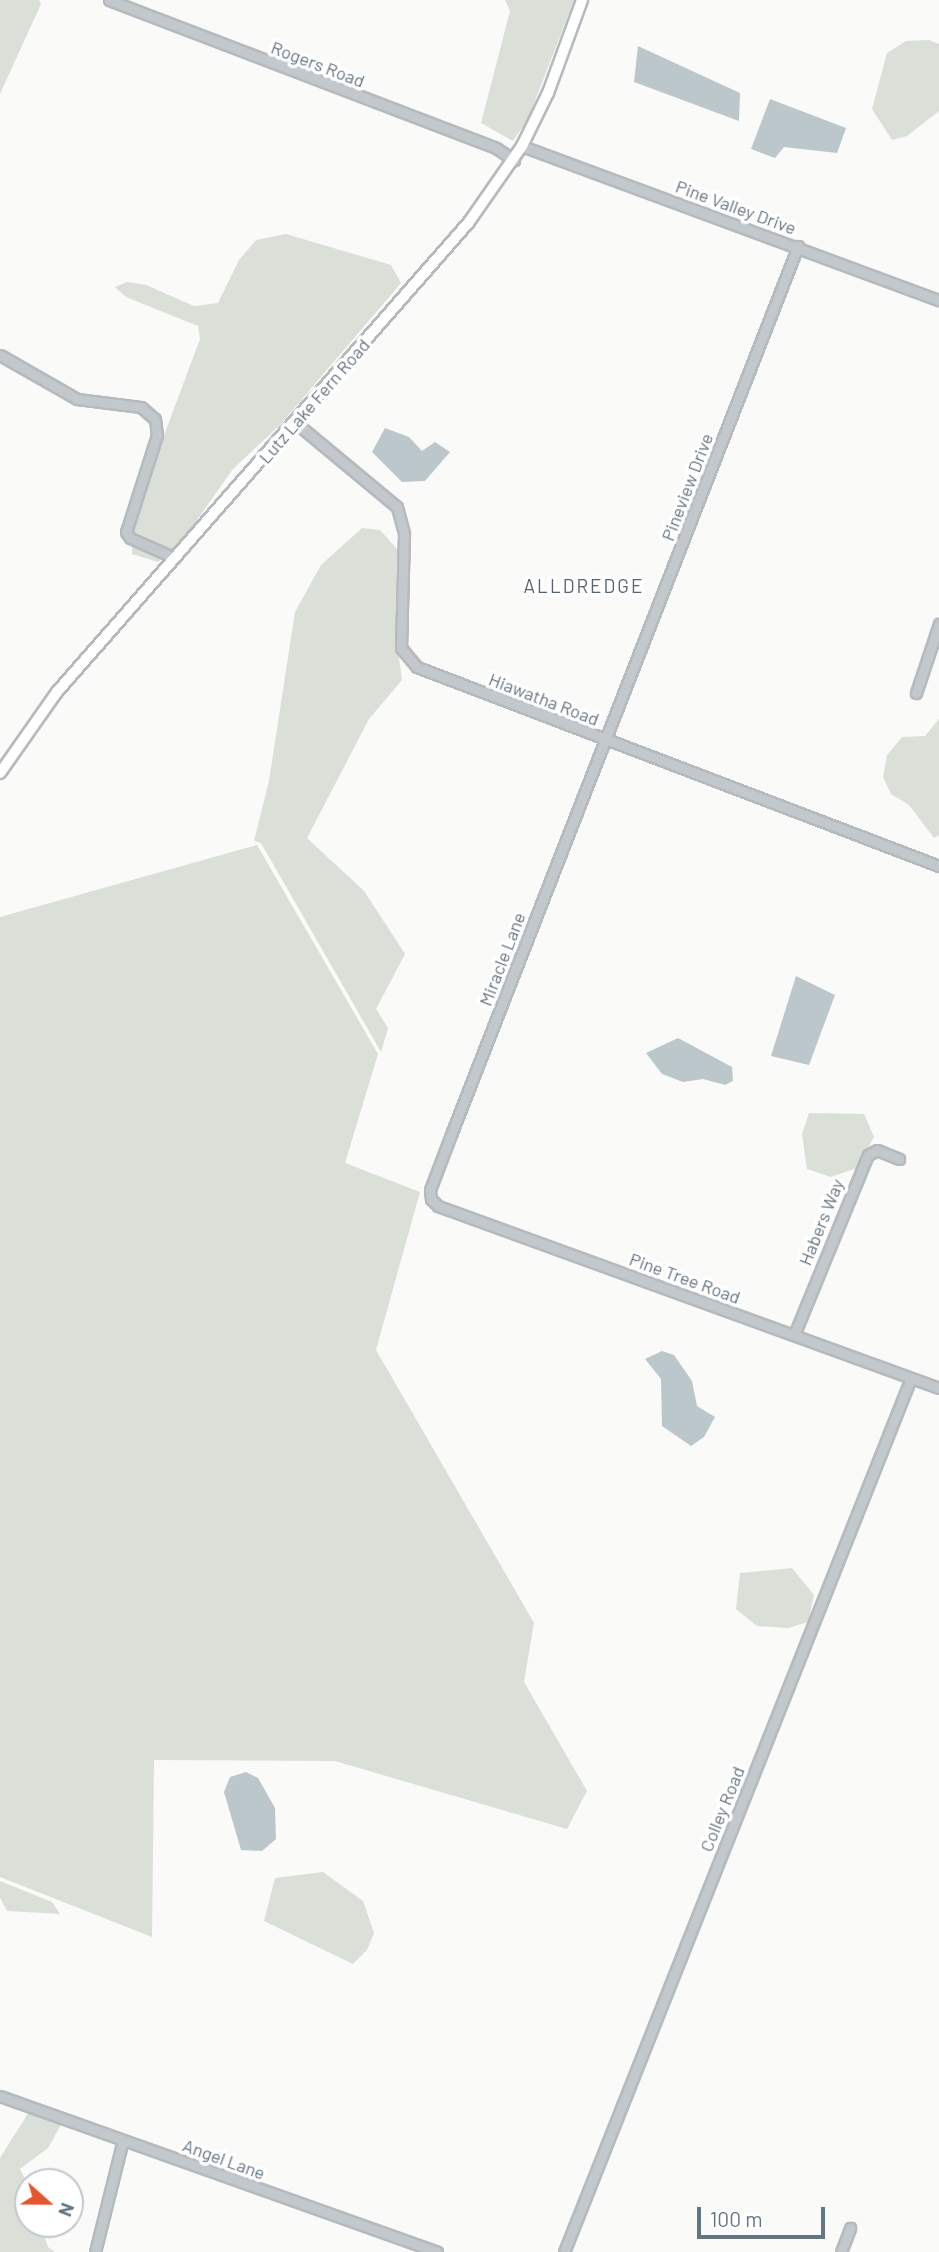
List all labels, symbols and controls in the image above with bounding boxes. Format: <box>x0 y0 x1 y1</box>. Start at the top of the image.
street label: Rogers Road <box>268 36 368 92</box>
street label: Pine Valley Drive <box>673 175 799 239</box>
street label: Lutz Lake Fern Road <box>254 334 374 468</box>
street label: Pineview Drive <box>657 430 717 544</box>
district label: ALLDREDGE <box>525 575 643 597</box>
street label: Hiawatha Road <box>486 668 602 730</box>
street label: Miracle Lane <box>474 909 530 1009</box>
street label: Habers Way <box>794 1176 848 1268</box>
street label: Pine Tree Road <box>627 1248 743 1308</box>
street label: Colley Road <box>695 1763 749 1855</box>
street label: Angel Lane <box>180 2134 268 2184</box>
north arrow <box>14 2168 84 2238</box>
scale bar <box>701 2192 829 2236</box>
text: N <box>54 2200 80 2220</box>
text: 100 m <box>710 2206 763 2231</box>

